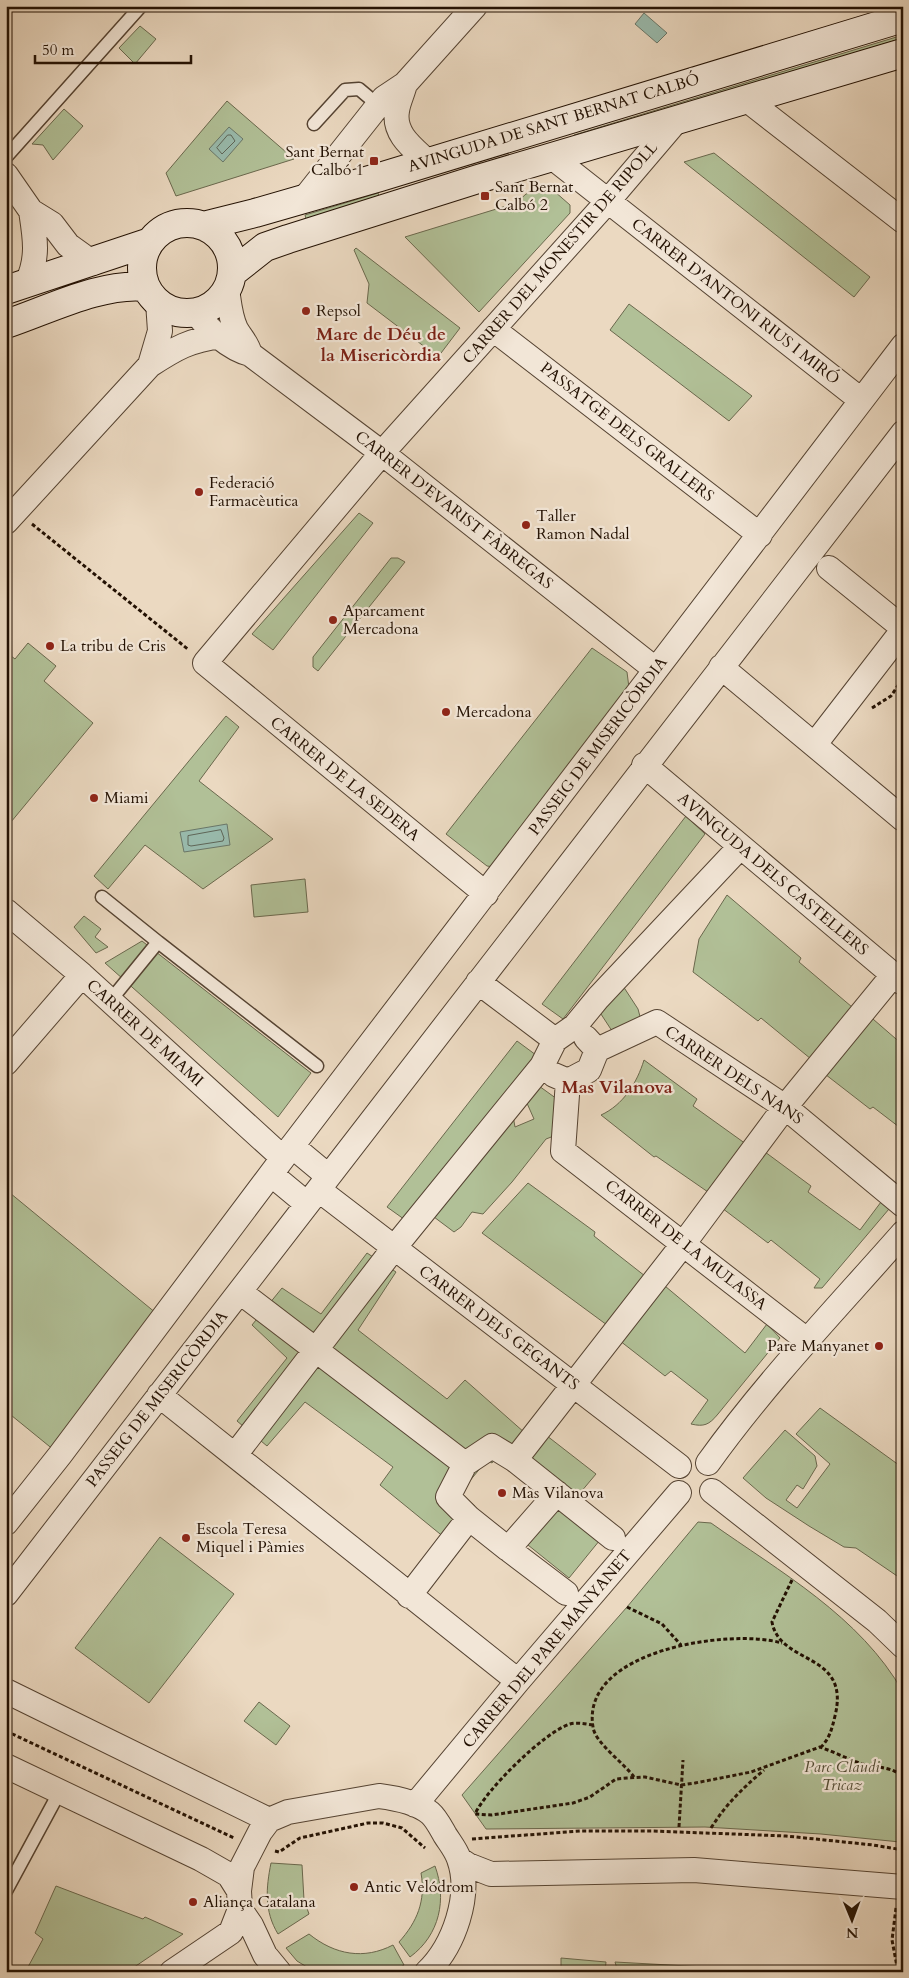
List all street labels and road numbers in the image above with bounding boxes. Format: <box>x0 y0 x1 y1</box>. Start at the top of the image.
street label: AVINGUDA DE SANT BERNAT CALBÓ <box>405 68 701 178</box>
street label: CARRER DEL MONESTIR DE RIPOLL <box>457 137 663 369</box>
street label: CARRER D'ANTONI RIUS I MIRÓ <box>627 213 844 389</box>
street label: PASSATGE DELS GRALLERS <box>535 357 719 507</box>
street label: CARRER D'EVARIST FÀBREGAS <box>350 426 558 594</box>
street label: PASSEIG DE MISERICÒRDIA <box>524 652 673 840</box>
street label: CARRER DE LA SEDERA <box>265 712 425 847</box>
street label: AVINGUDA DELS CASTELLERS <box>673 787 873 961</box>
street label: CARRER DE MIAMI <box>82 974 208 1092</box>
street label: CARRER DELS NANS <box>660 1020 808 1130</box>
street label: CARRER DE LA MULASSA <box>600 1175 772 1316</box>
street label: CARRER DELS GEGANTS <box>414 1260 584 1396</box>
street label: PASSEIG DE MISERICÒRDIA <box>81 1306 233 1492</box>
street label: CARRER DEL PARE MANYANET <box>457 1545 637 1753</box>

